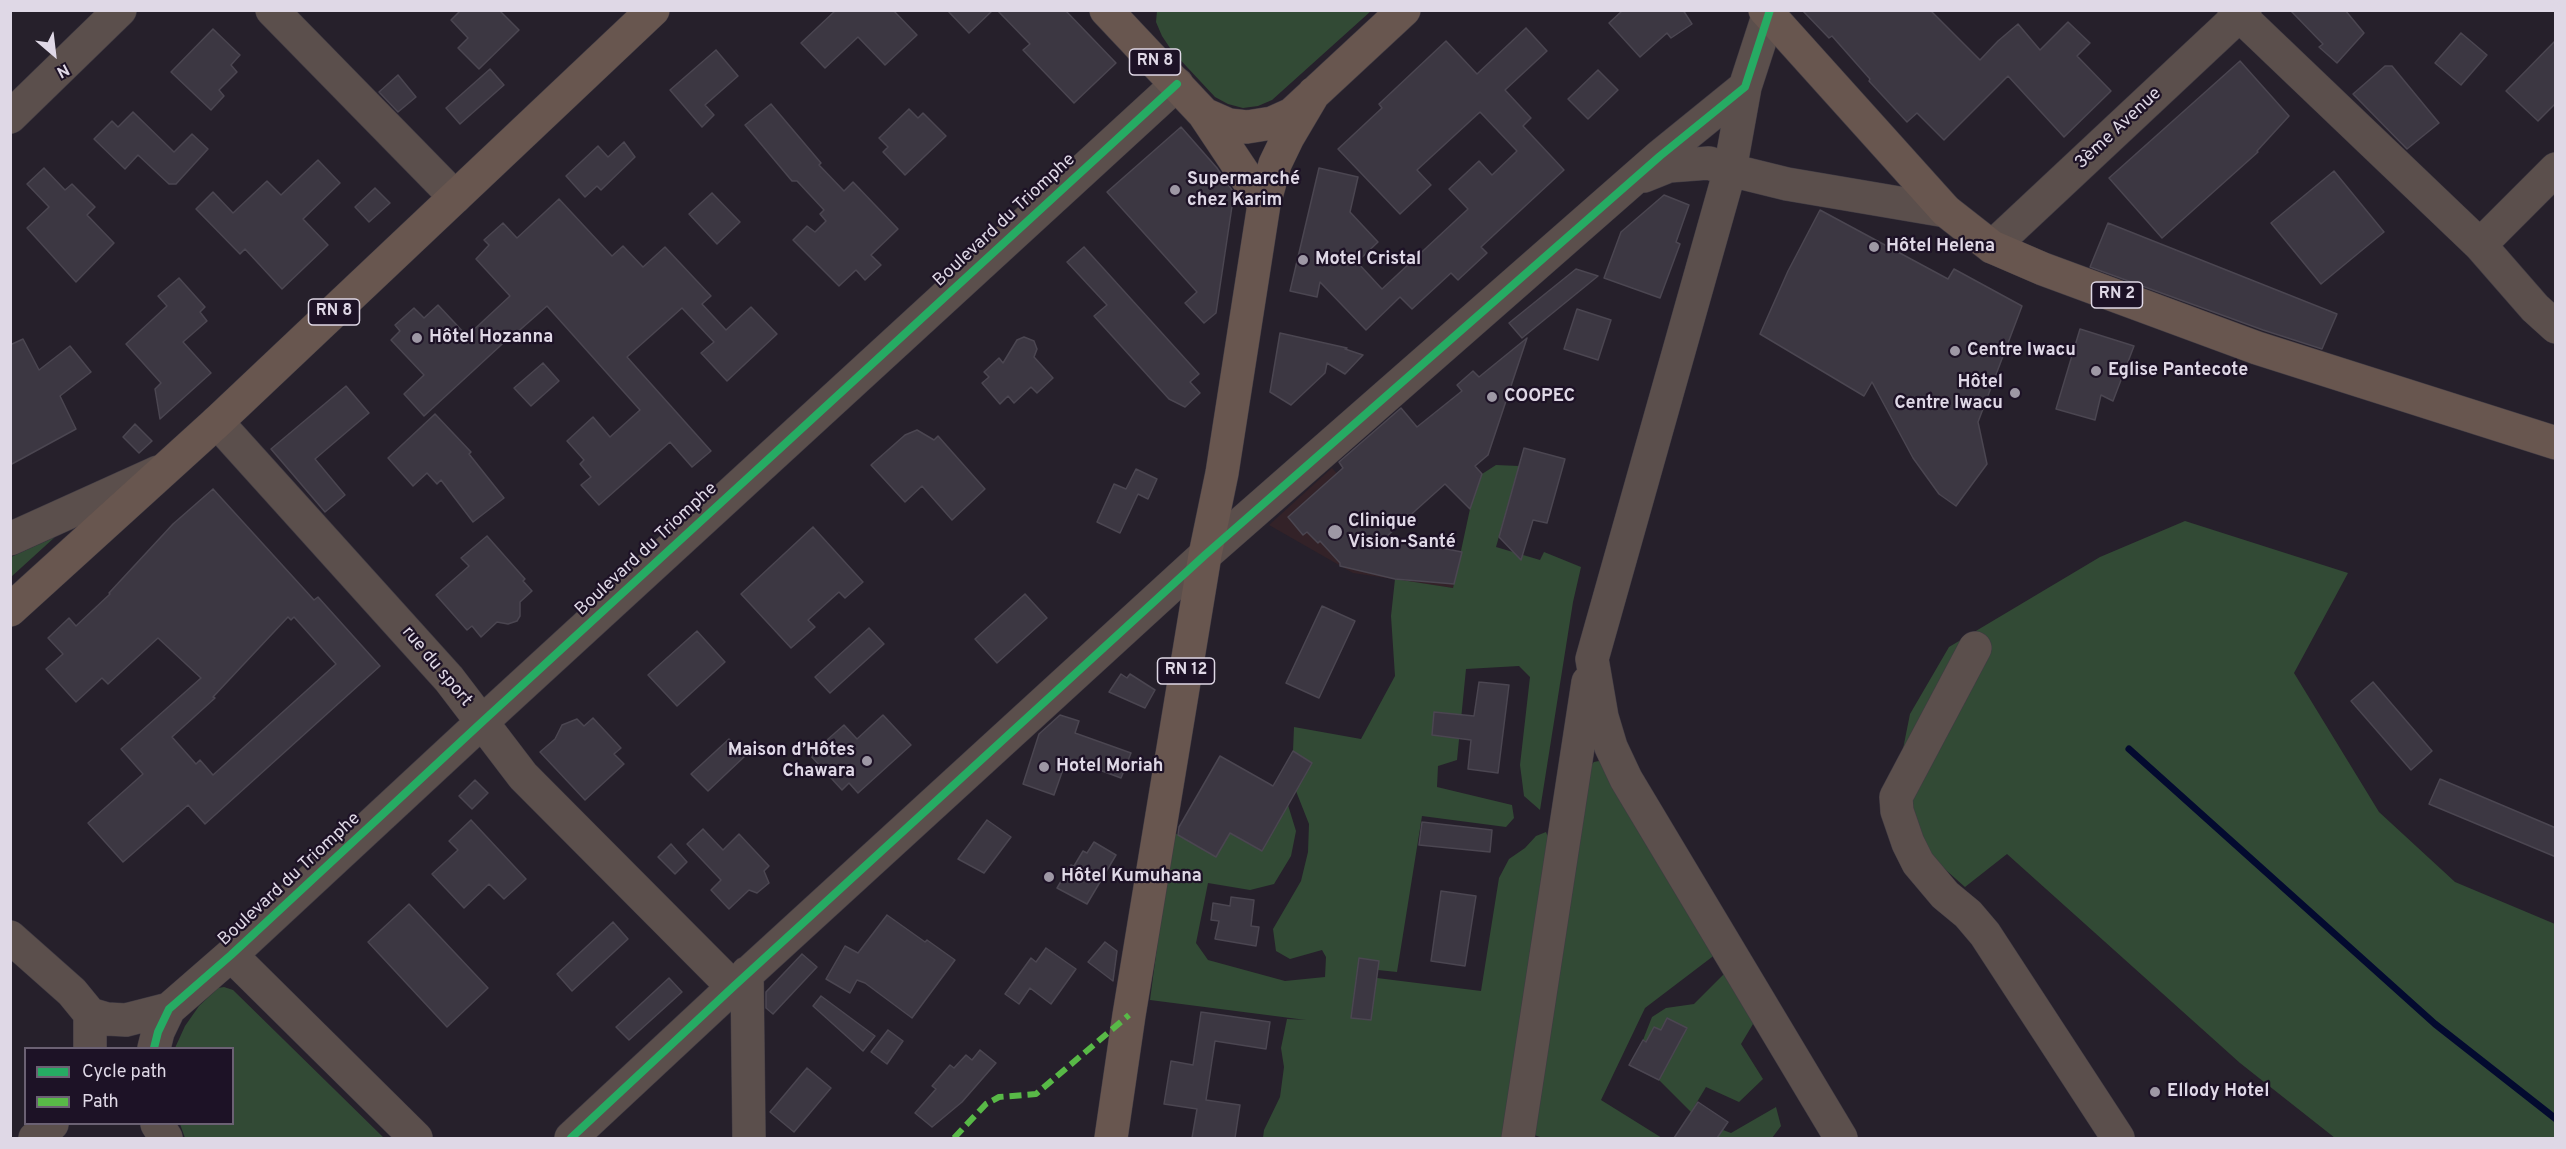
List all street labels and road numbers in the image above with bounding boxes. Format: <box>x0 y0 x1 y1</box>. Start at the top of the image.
road number: RN 8 <box>1130 49 1180 75</box>
street label: 3ème Avenue <box>2071 84 2167 174</box>
street label: Boulevard du Triomphe <box>930 150 1080 292</box>
road number: RN 2 <box>2092 282 2142 308</box>
road number: RN 8 <box>308 299 360 325</box>
street label: Boulevard du Triomphe <box>572 479 722 621</box>
street label: rue du sport <box>396 622 476 712</box>
road number: RN 12 <box>1158 658 1214 684</box>
street label: Boulevard du Triomphe <box>215 809 365 951</box>

